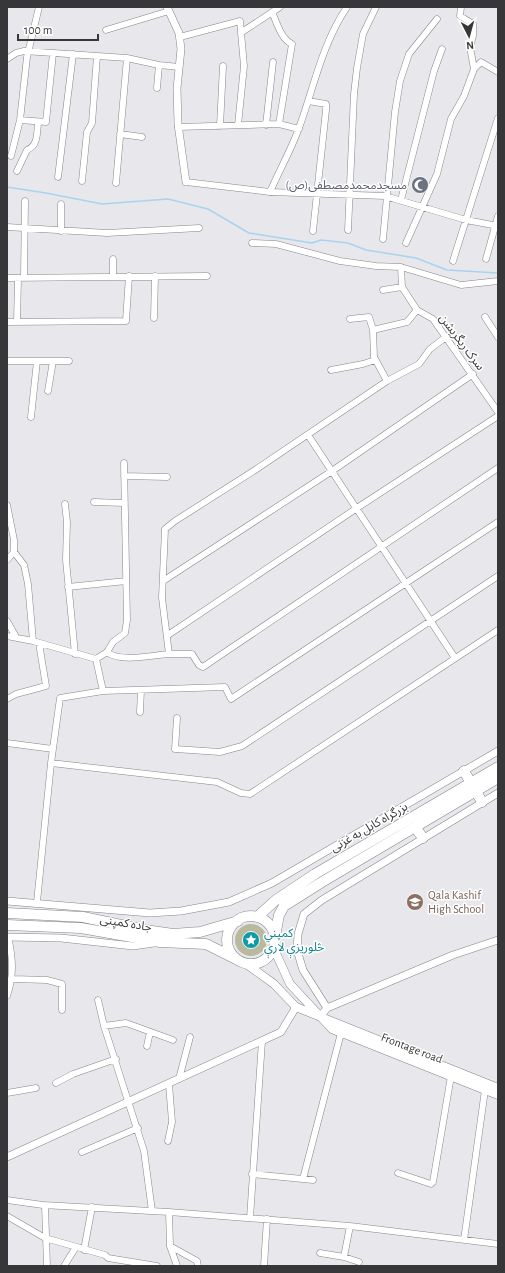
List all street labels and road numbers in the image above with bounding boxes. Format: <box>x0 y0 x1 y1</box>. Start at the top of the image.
street label: سرک ریگریشن <box>436 312 487 373</box>
street label: بزرگراه کابل به غزنی <box>328 800 410 855</box>
street label: جاده کمپنی <box>99 913 153 935</box>
street label: Frontage road <box>380 1031 444 1065</box>

